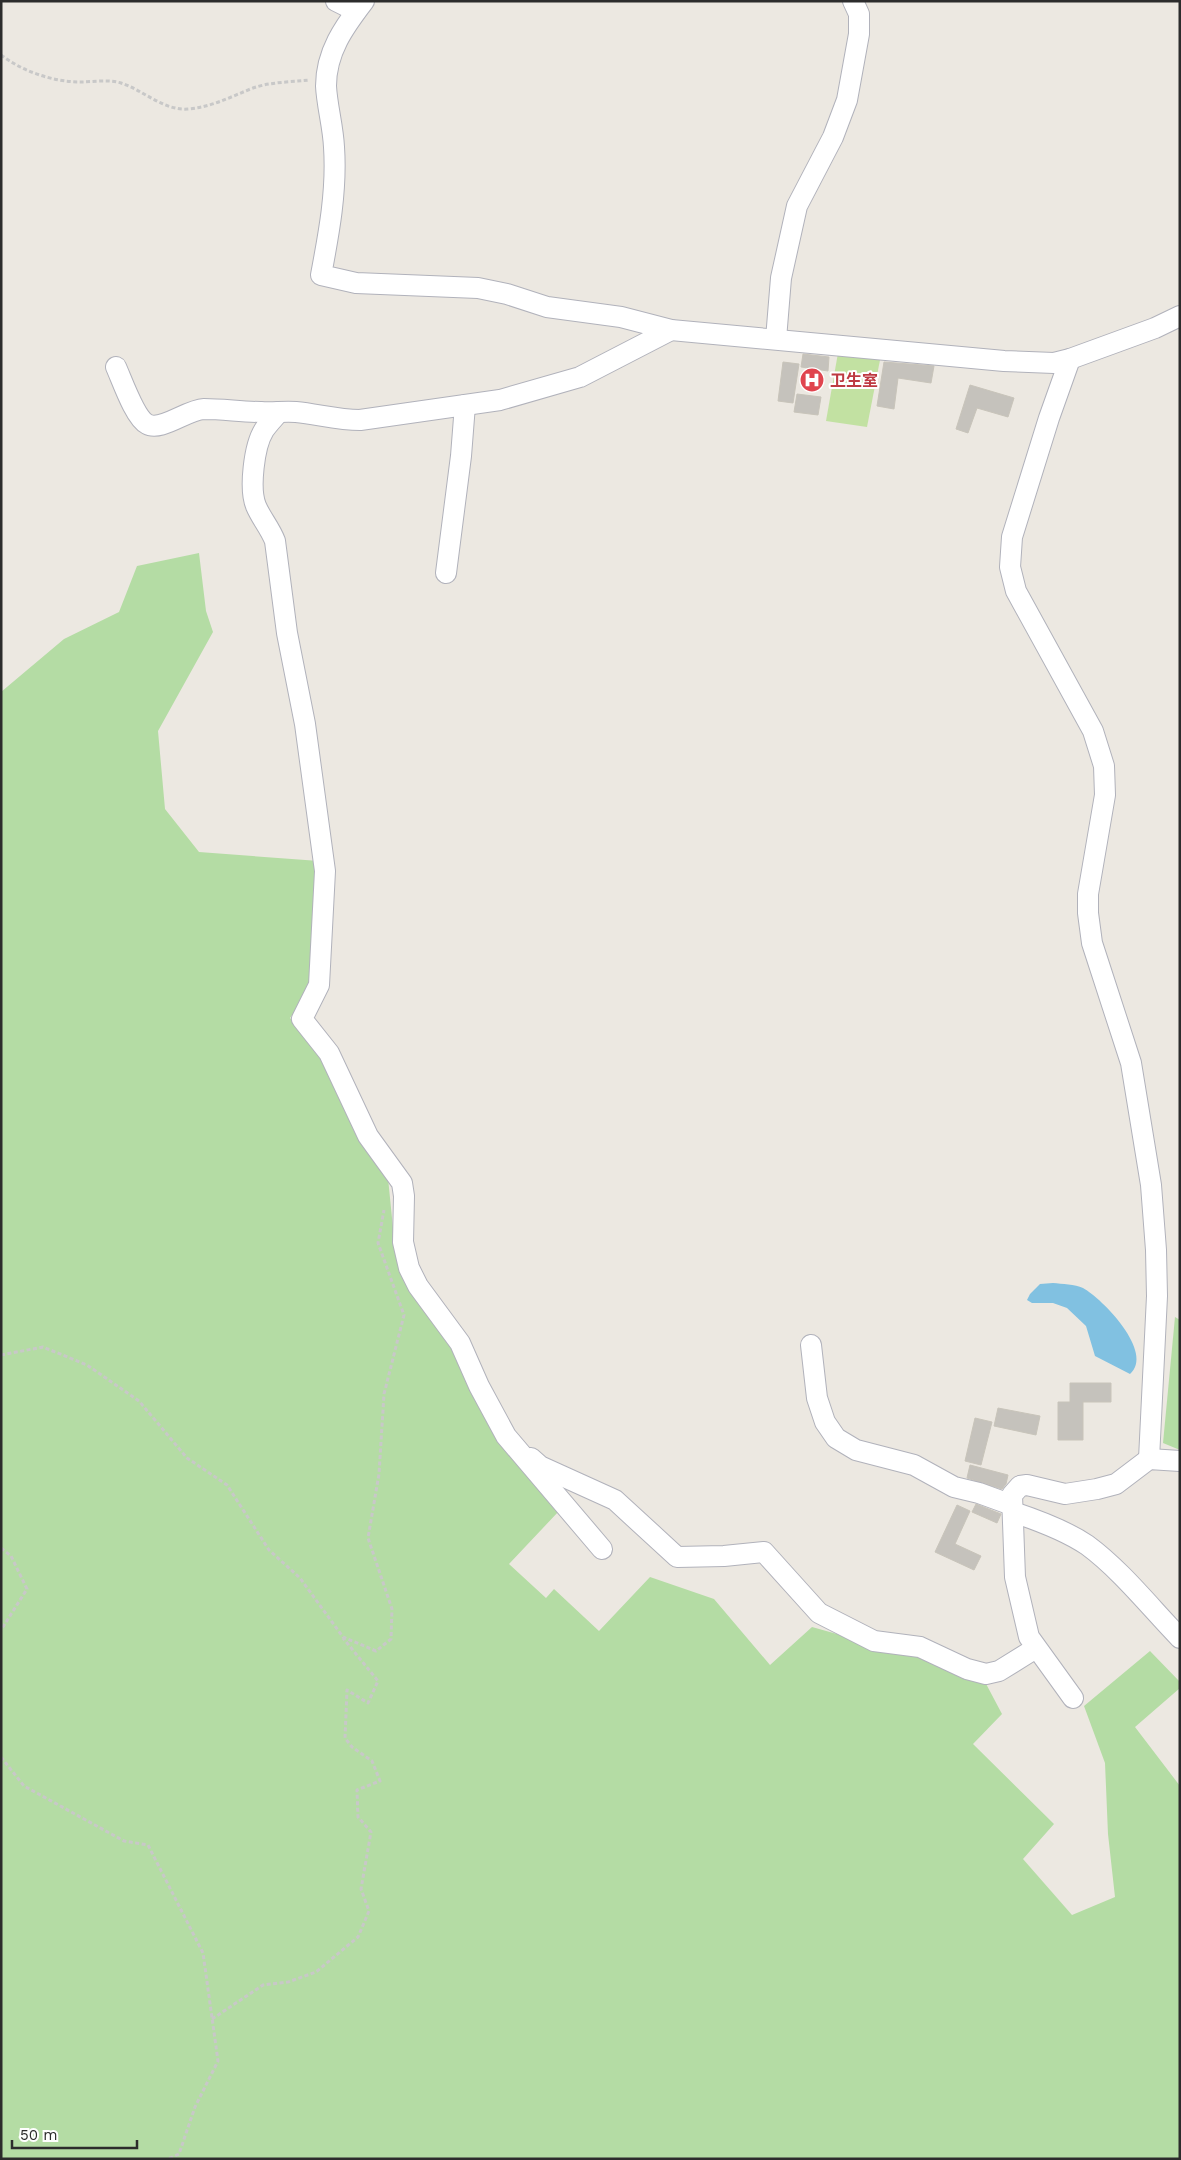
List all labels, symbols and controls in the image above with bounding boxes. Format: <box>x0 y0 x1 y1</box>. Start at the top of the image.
hospital icon: 卫生室 <box>799 367 825 393</box>
place label: 卫生室 <box>830 371 878 390</box>
scale bar <box>12 2118 138 2150</box>
text: 50 m <box>20 2126 57 2144</box>

